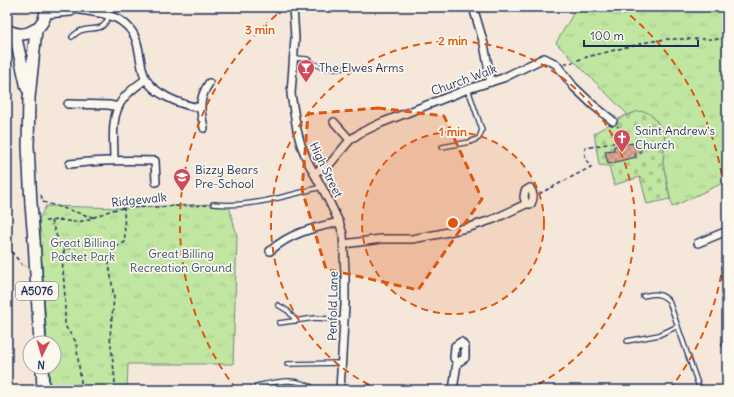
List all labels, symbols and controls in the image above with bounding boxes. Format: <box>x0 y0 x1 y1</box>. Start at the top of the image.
text: 3 min <box>245 22 275 37</box>
scale bar <box>584 22 698 48</box>
text: 100 m <box>590 28 624 43</box>
text: 2 min <box>438 33 468 48</box>
bar icon: The Elwes Arms <box>296 58 316 83</box>
place label: The Elwes Arms <box>319 60 404 75</box>
street label: Church Walk <box>429 61 499 98</box>
place label: Saint Andrew's Church <box>635 123 715 152</box>
text: 1 min <box>439 124 467 139</box>
church icon: Saint Andrew's Church <box>612 128 632 153</box>
street label: High Street <box>307 140 346 200</box>
place label: Bizzy Bears Pre-School <box>195 162 258 191</box>
school or university icon: Bizzy Bears Pre-School <box>172 167 192 192</box>
street label: Ridgewalk <box>110 189 167 210</box>
centre of rings <box>446 216 460 230</box>
park label: Great Billing Pocket Park <box>50 235 116 264</box>
park label: Great Billing Recreation Ground <box>130 246 232 275</box>
street label: Penfold Lane <box>324 271 341 341</box>
road number: A5076 <box>16 282 58 300</box>
north arrow <box>22 335 62 375</box>
text: N <box>37 358 46 372</box>

